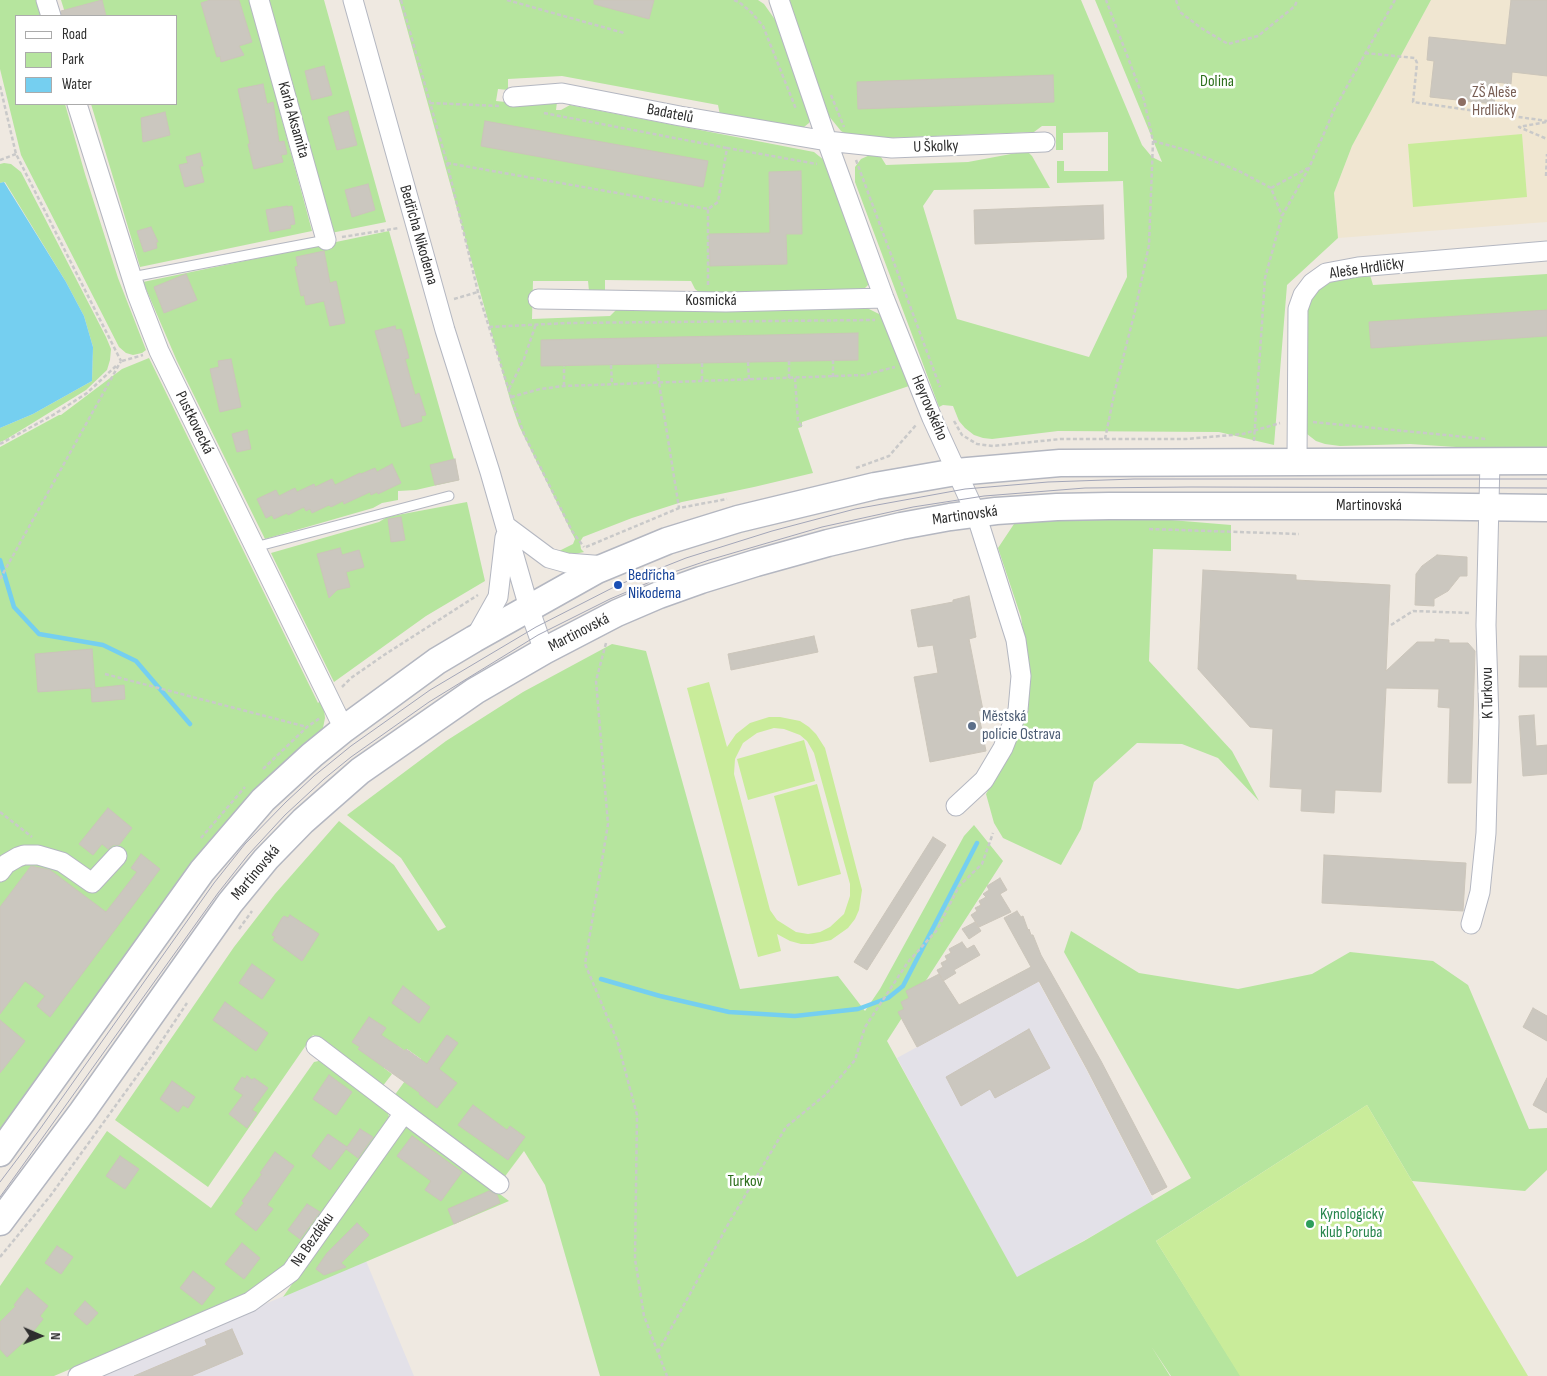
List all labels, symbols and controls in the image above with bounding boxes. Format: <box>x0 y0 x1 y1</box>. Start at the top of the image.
legend <box>15 15 178 105</box>
text: Road <box>62 25 87 44</box>
text: Park <box>62 50 84 69</box>
park label: Dolina <box>1200 72 1234 92</box>
text: Water <box>62 75 92 94</box>
street label: Karla Aksamita <box>273 80 313 160</box>
place label: ZŠ Aleše Hrdličky <box>1472 83 1517 121</box>
marker: ZŠ Aleše Hrdličky <box>1456 96 1468 108</box>
street label: Badatelů <box>645 100 695 128</box>
street label: U Školky <box>913 137 959 157</box>
street label: Bedřicha Nikodema <box>395 183 441 287</box>
street label: Aleše Hrdličky <box>1328 254 1406 284</box>
street label: Kosmická <box>685 291 737 311</box>
street label: Heyrovského <box>907 372 951 444</box>
street label: Pustkovecká <box>171 388 217 458</box>
street label: Martinovská <box>1336 496 1402 516</box>
street label: Martinovská <box>931 502 999 530</box>
place label: Bedřicha Nikodema <box>628 566 681 604</box>
marker: Bedřicha Nikodema <box>612 579 624 591</box>
street label: Martinovská <box>545 609 613 657</box>
street label: K Turkovu <box>1478 667 1498 719</box>
place label: Městská policie Ostrava <box>982 707 1061 745</box>
marker: Městská policie Ostrava <box>966 720 978 732</box>
street label: Martinovská <box>227 842 285 904</box>
park label: Turkov <box>727 1172 763 1192</box>
place label: Kynologický klub Poruba <box>1320 1205 1384 1243</box>
street label: Na Bezděku <box>287 1209 339 1271</box>
marker: Kynologický klub Poruba <box>1304 1218 1316 1230</box>
north arrow <box>15 1311 65 1361</box>
text: N <box>47 1332 64 1340</box>

